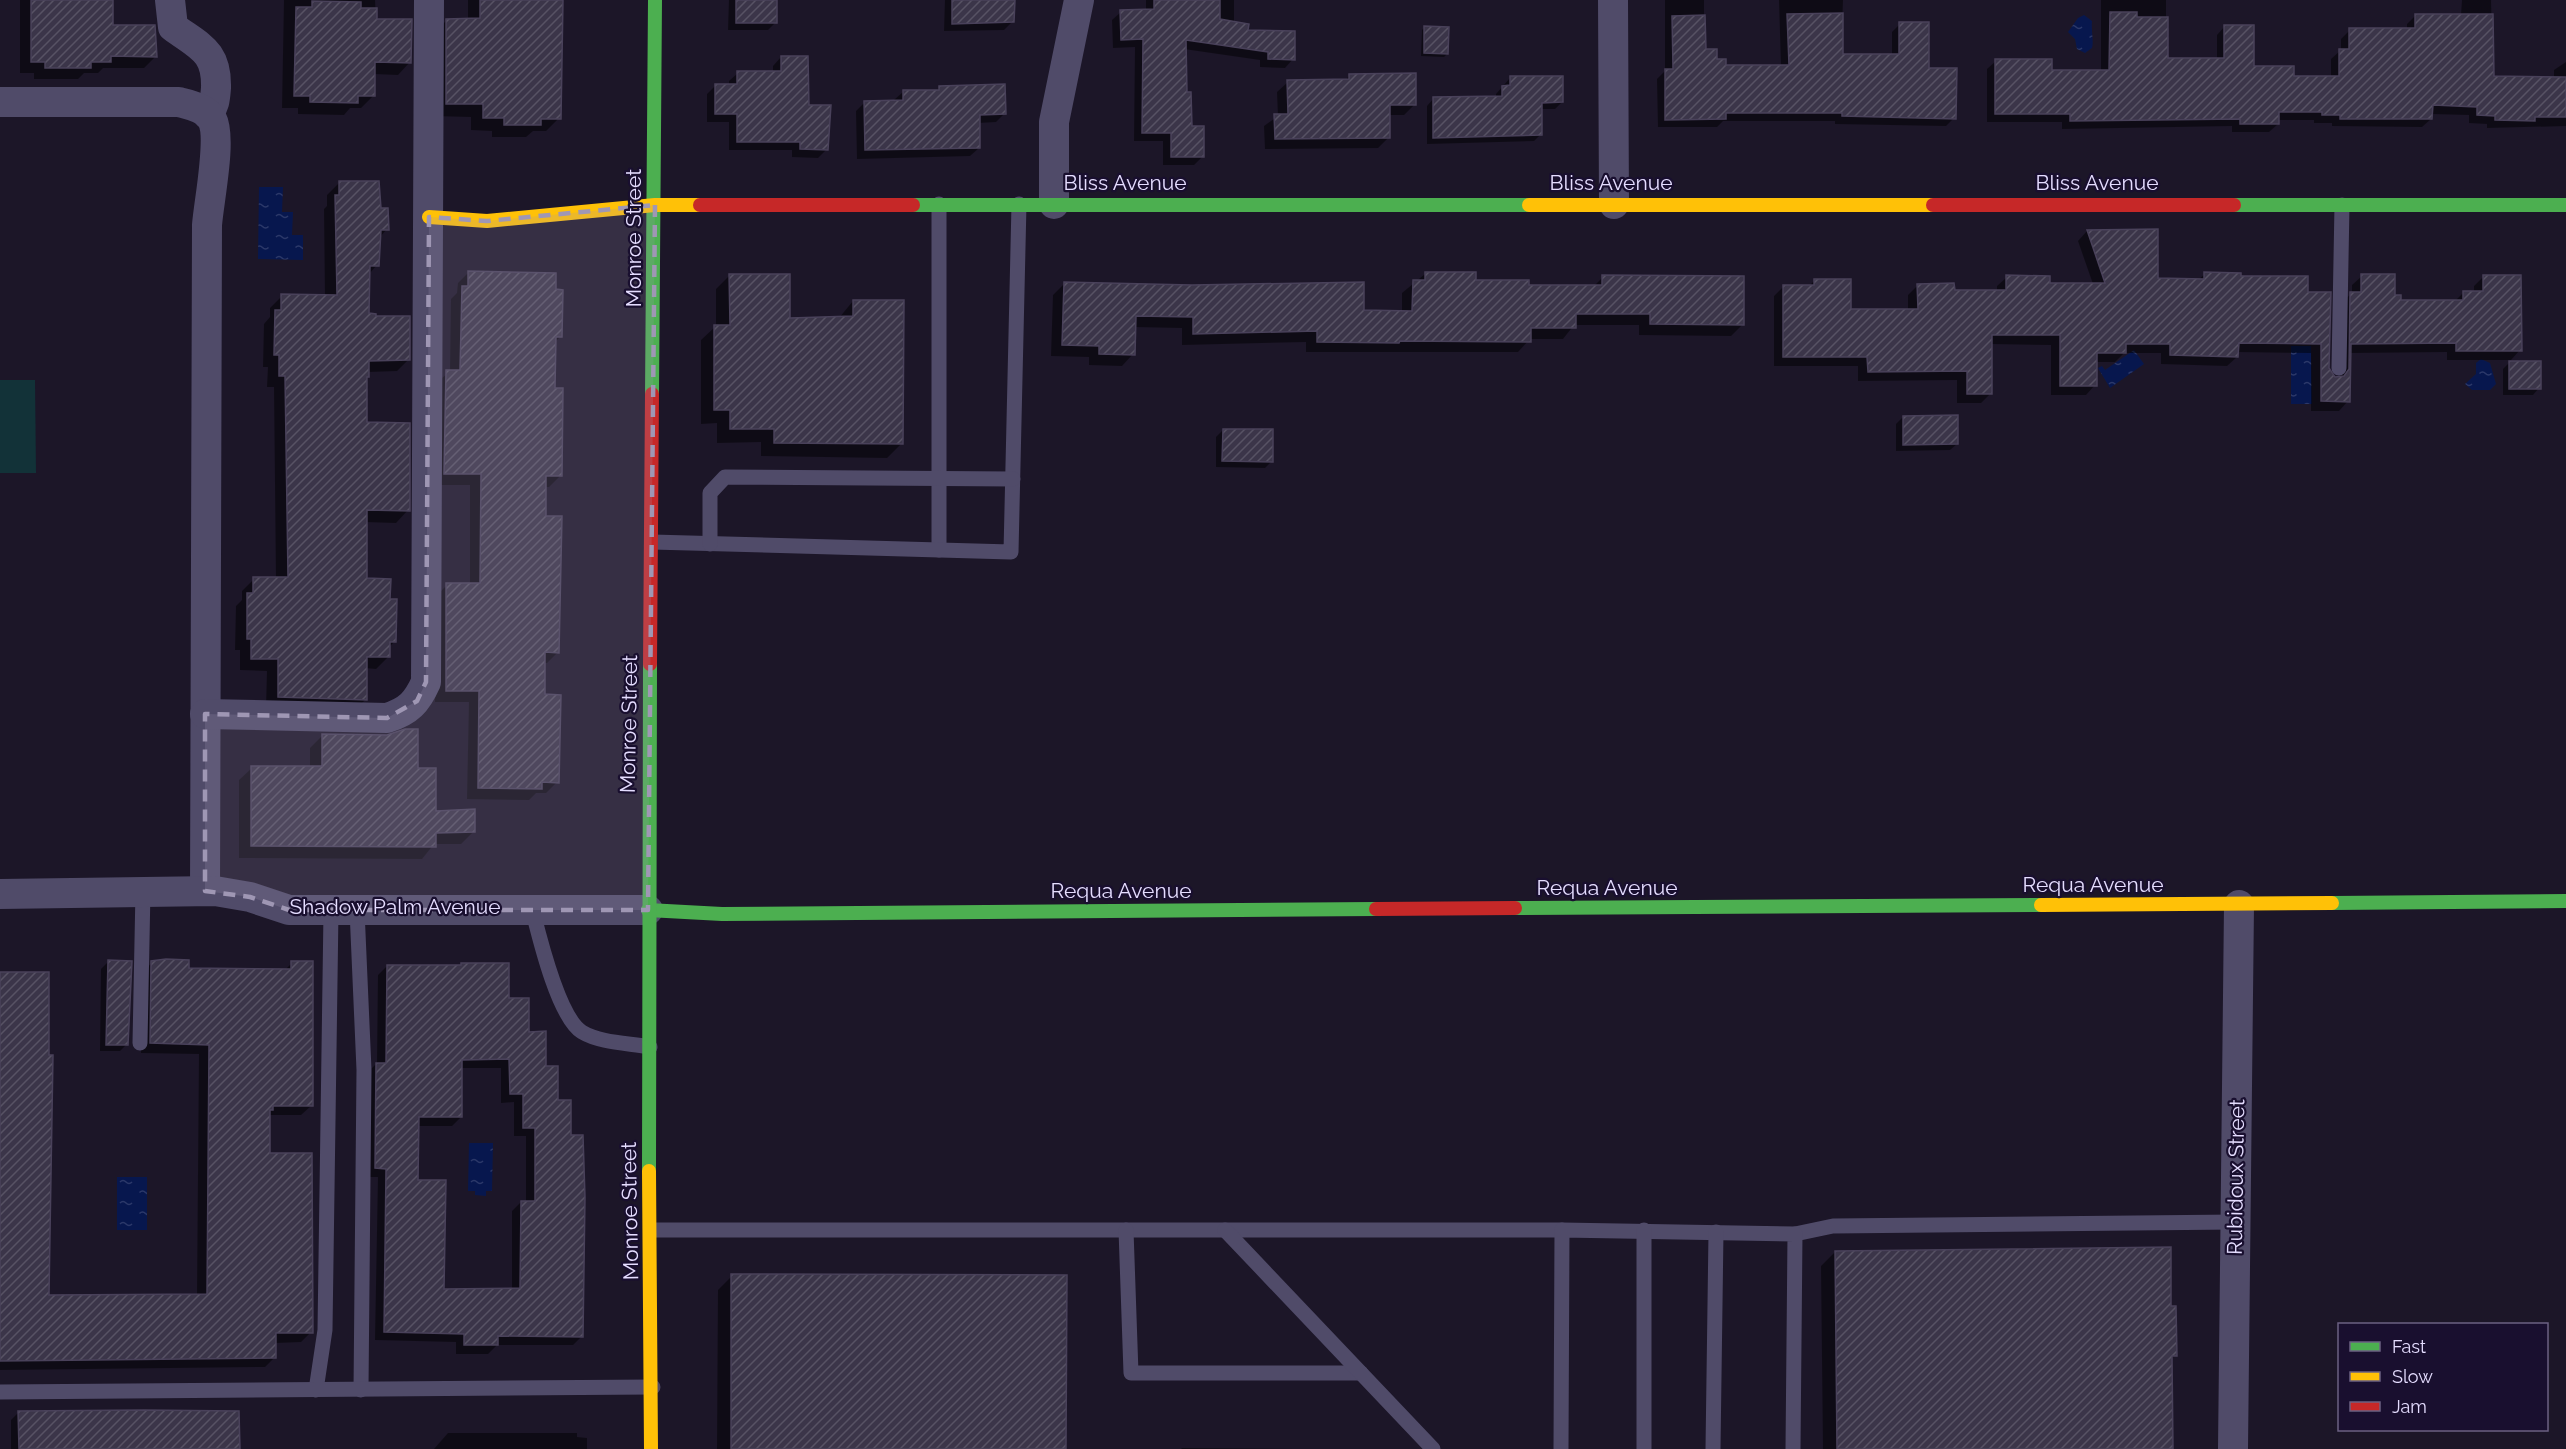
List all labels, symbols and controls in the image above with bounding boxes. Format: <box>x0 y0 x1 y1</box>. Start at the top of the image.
street label: Monroe Street <box>621 169 646 307</box>
street label: Bliss Avenue <box>1064 170 1186 195</box>
street label: Bliss Avenue <box>1550 170 1672 195</box>
street label: Bliss Avenue <box>2036 170 2158 195</box>
street label: Monroe Street <box>615 655 642 793</box>
street label: Requa Avenue <box>2023 872 2163 897</box>
street label: Requa Avenue <box>1537 875 1677 900</box>
street label: Requa Avenue <box>1051 878 1191 903</box>
street label: Shadow Palm Avenue <box>289 894 501 919</box>
street label: Rubidoux Street <box>2222 1099 2249 1255</box>
street label: Monroe Street <box>616 1142 643 1280</box>
legend <box>2338 1323 2548 1431</box>
text: Fast <box>2392 1336 2426 1357</box>
text: Slow <box>2392 1366 2433 1387</box>
text: Jam <box>2392 1396 2427 1417</box>

